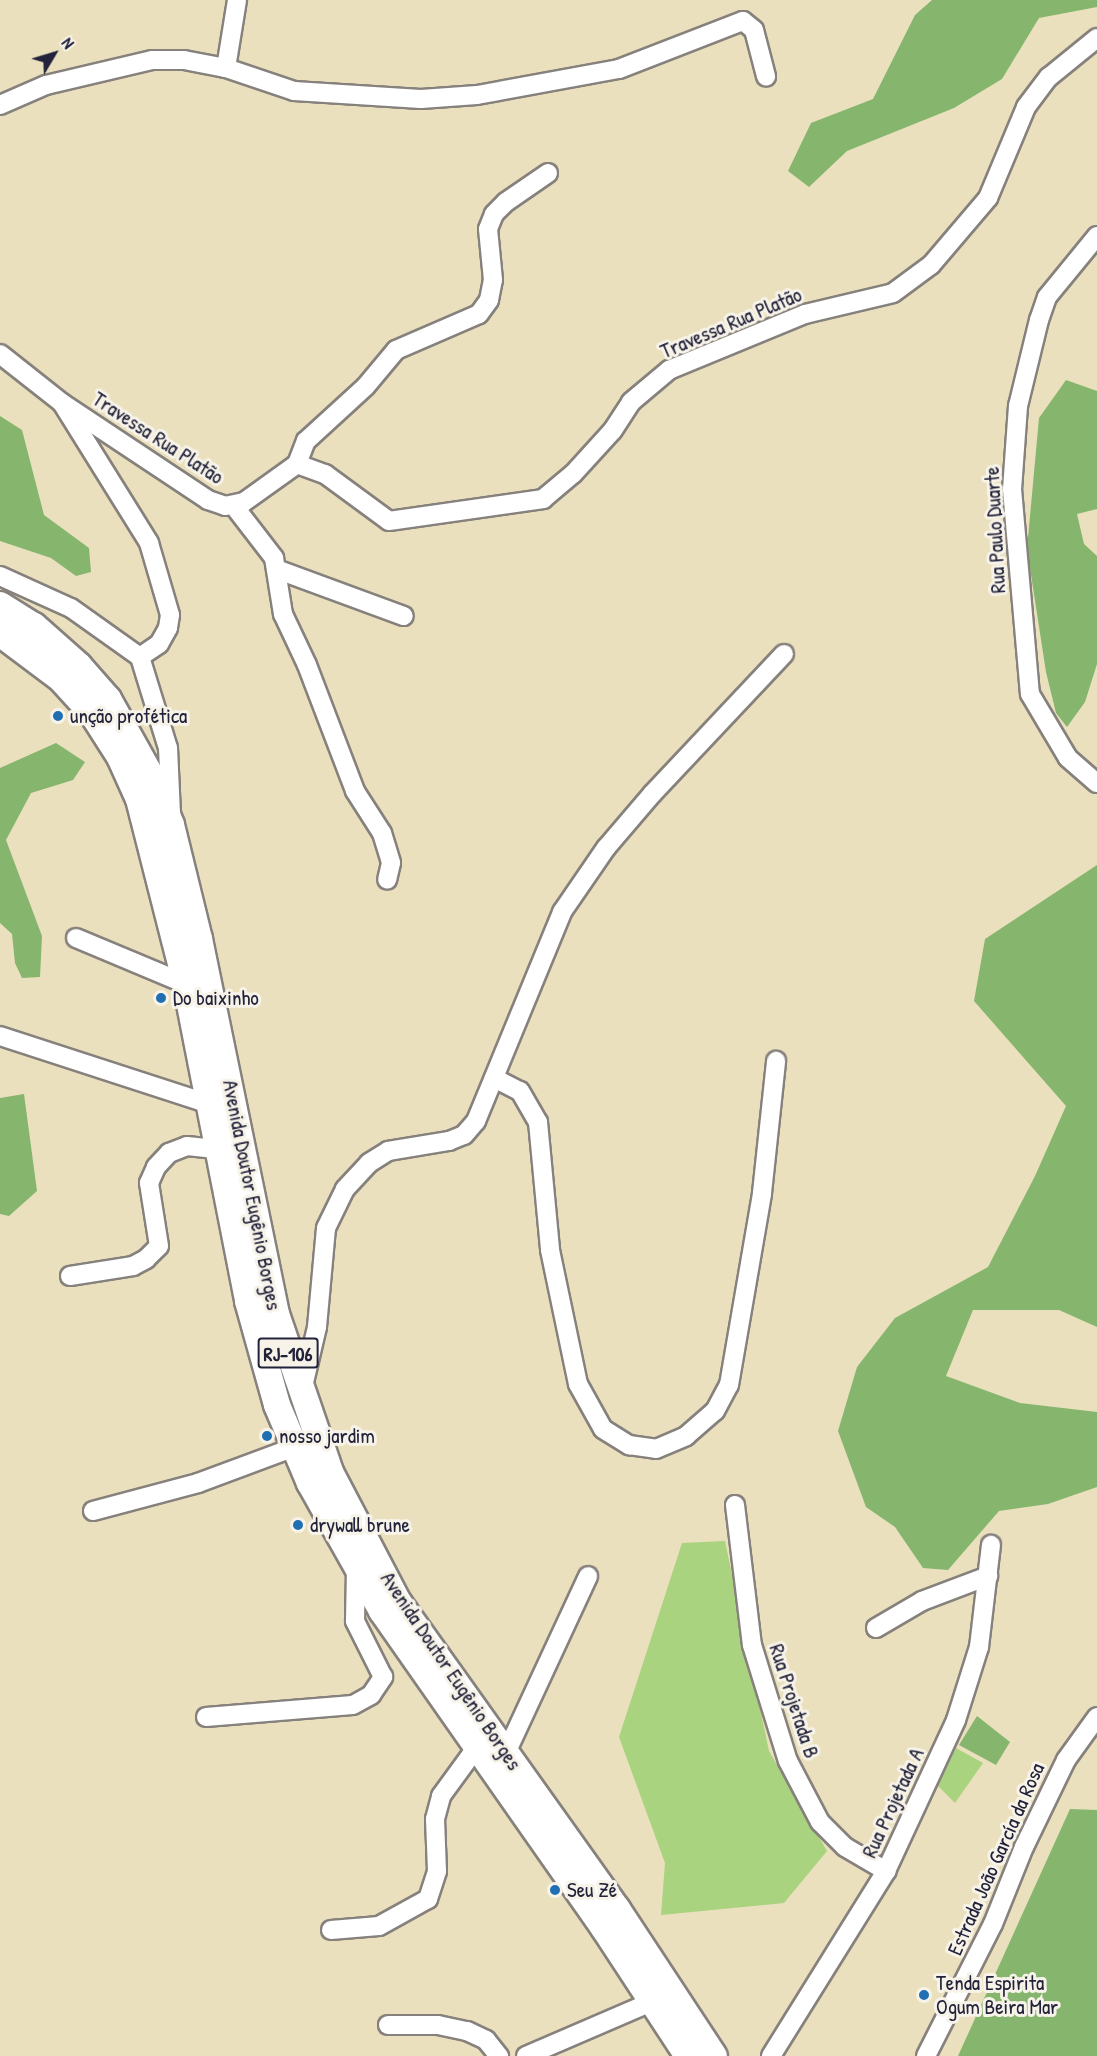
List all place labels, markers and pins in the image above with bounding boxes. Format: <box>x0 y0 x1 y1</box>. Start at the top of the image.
place label: unção profética <box>70 703 187 729</box>
marker: unção profética <box>51 709 65 723</box>
place label: Do baixinho <box>173 985 259 1011</box>
marker: Do baixinho <box>154 991 168 1005</box>
place label: nosso jardim <box>279 1423 375 1449</box>
marker: nosso jardim <box>260 1429 274 1443</box>
place label: drywall brune <box>310 1512 410 1538</box>
marker: drywall brune <box>291 1518 305 1532</box>
place label: Seu Zé <box>567 1877 617 1903</box>
marker: Seu Zé <box>548 1883 562 1897</box>
place label: Tenda Espirita Ogum Beira Mar <box>936 1970 1058 2020</box>
marker: Tenda Espirita Ogum Beira Mar <box>917 1988 931 2002</box>

